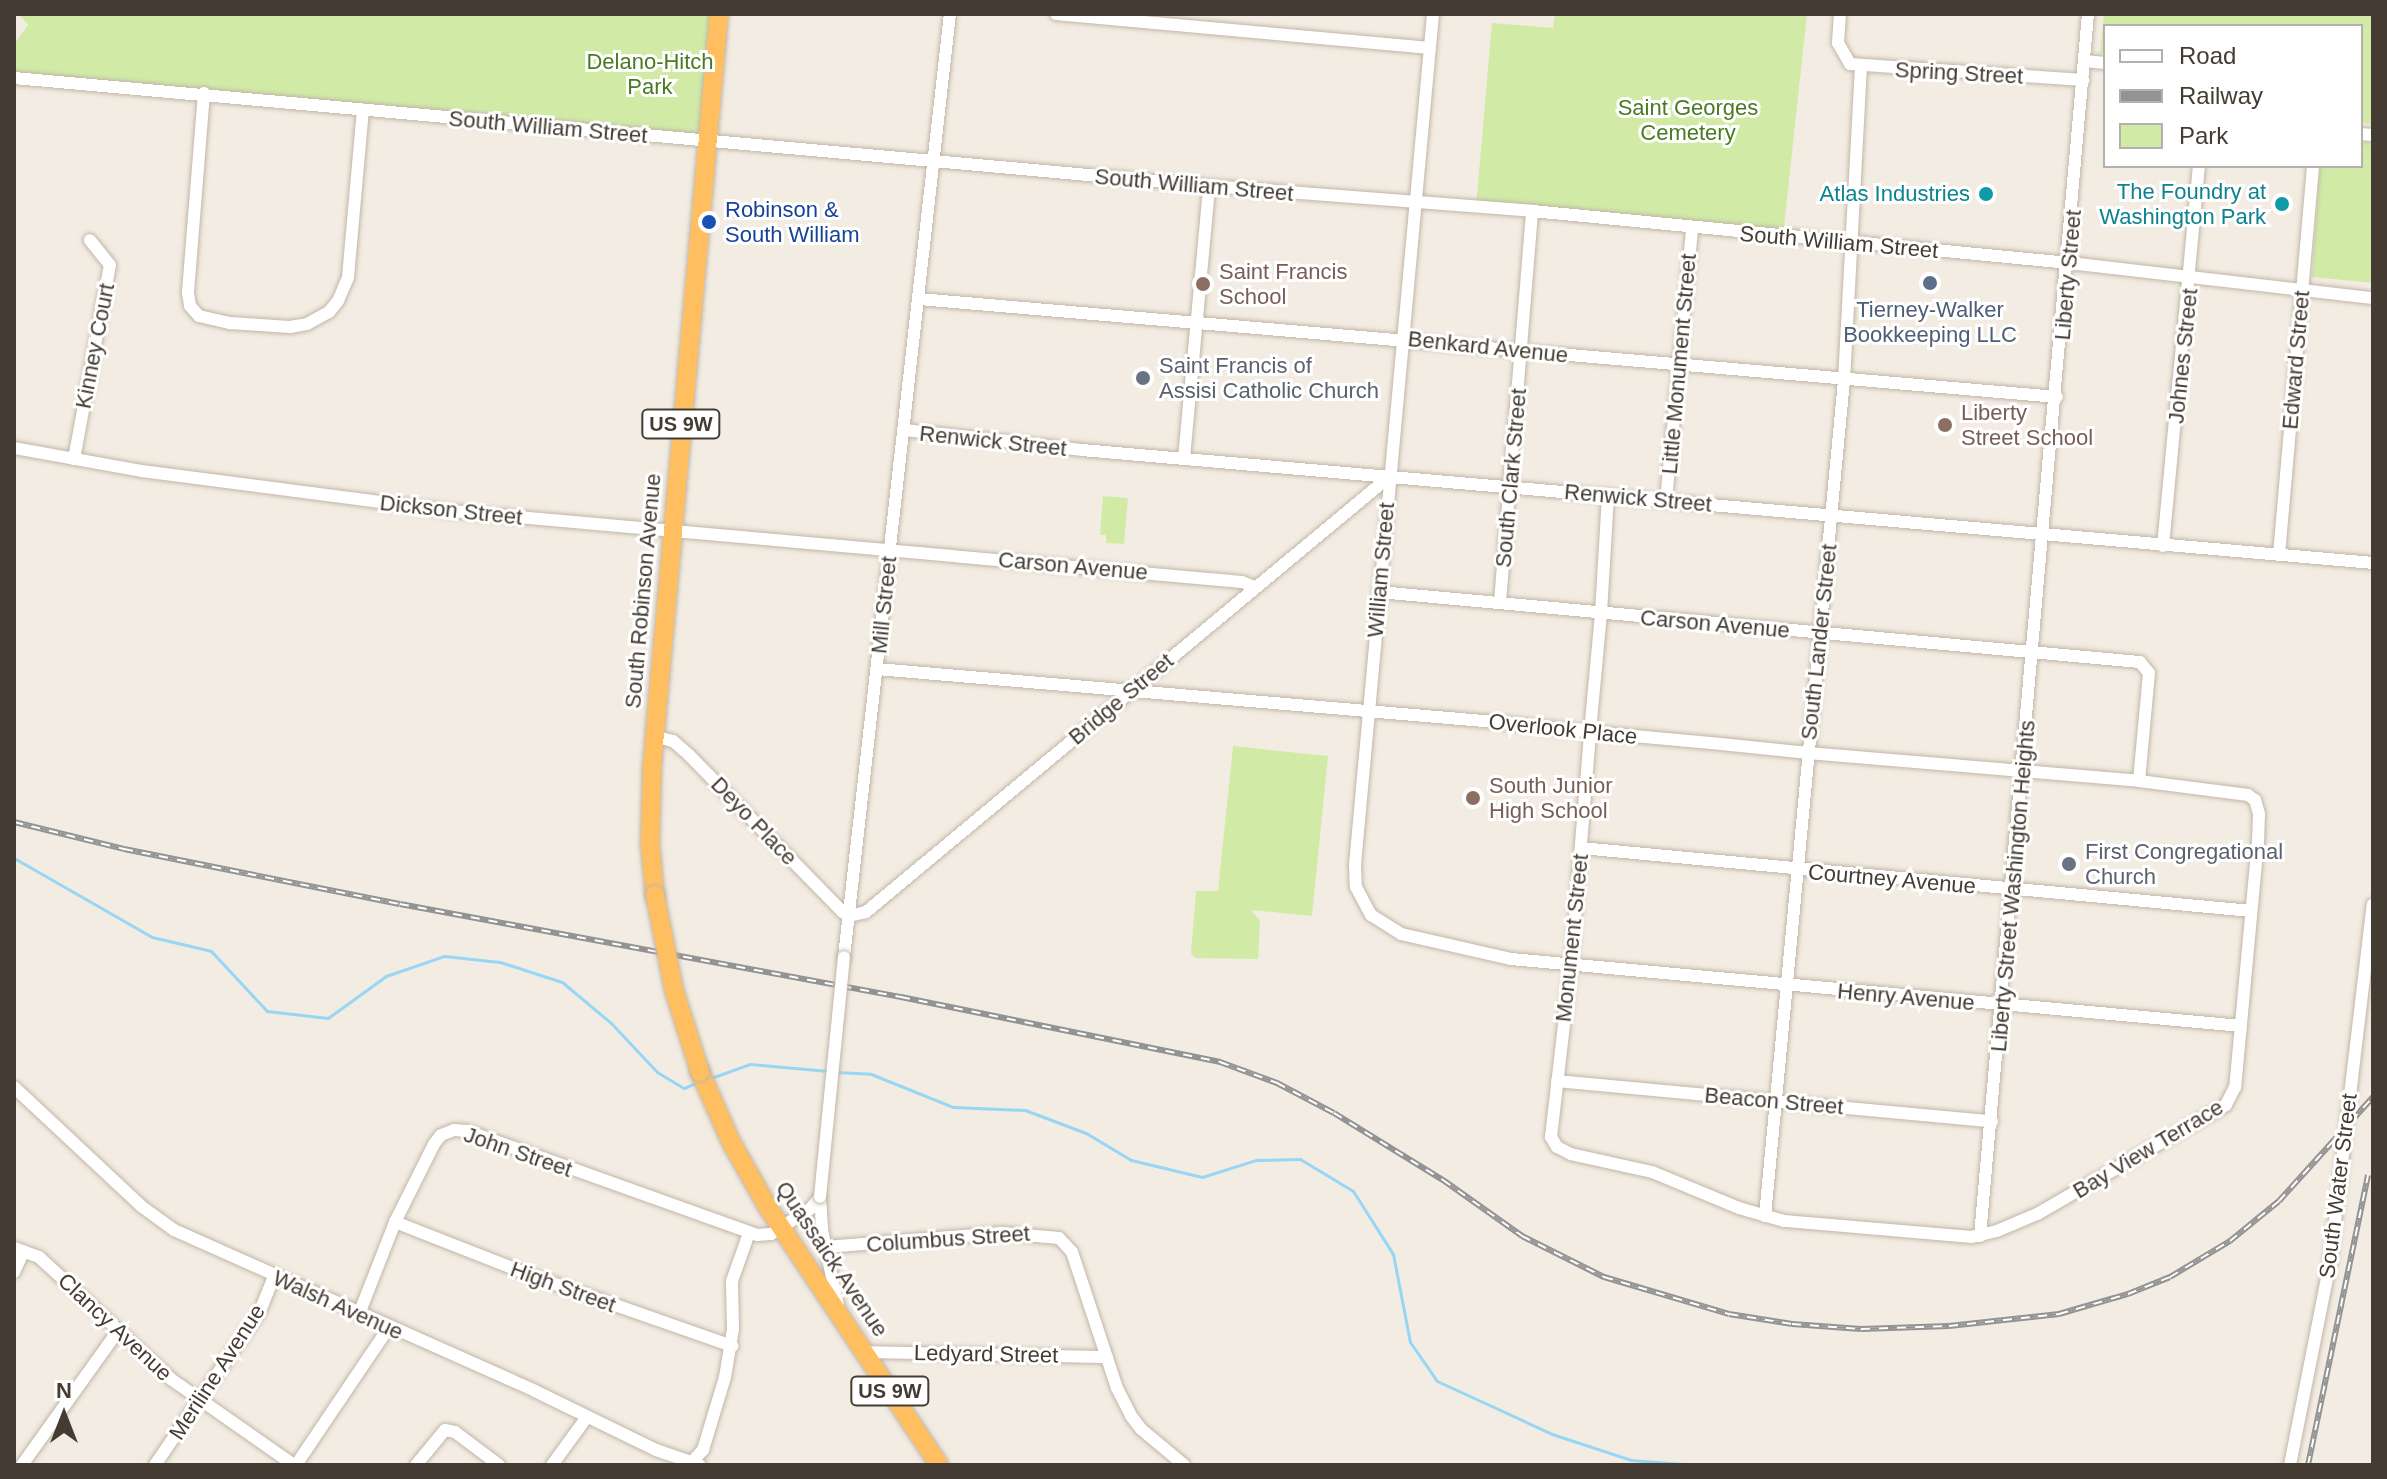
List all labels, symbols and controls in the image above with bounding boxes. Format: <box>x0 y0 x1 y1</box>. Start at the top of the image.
legend <box>2103 24 2363 168</box>
text: Road <box>2179 42 2236 69</box>
park label: Delano-Hitch Park <box>586 48 714 100</box>
street label: Spring Street <box>1894 56 2024 90</box>
text: Railway <box>2179 82 2263 109</box>
park label: Saint Georges Cemetery <box>1618 94 1758 146</box>
street label: South William Street <box>448 105 648 149</box>
text: Park <box>2179 122 2228 149</box>
street label: South William Street <box>1094 163 1294 207</box>
place label: The Foundry at Washington Park <box>2099 178 2266 230</box>
place label: Atlas Industries <box>1820 181 1970 207</box>
marker: Atlas Industries <box>1977 185 1995 203</box>
marker: The Foundry at Washington Park <box>2273 195 2291 213</box>
place label: Robinson & South William <box>725 196 859 248</box>
street label: Liberty Street <box>2049 209 2087 341</box>
marker: Robinson & South William <box>700 213 718 231</box>
street label: South William Street <box>1739 220 1939 264</box>
street label: Little Monument Street <box>1656 253 1702 475</box>
place label: Saint Francis School <box>1219 258 1347 310</box>
marker: Tierney-Walker Bookkeeping LLC <box>1921 274 1939 292</box>
marker: Saint Francis School <box>1194 275 1212 293</box>
street label: Kinney Court <box>70 281 120 411</box>
street label: Johnes Street <box>2163 287 2203 425</box>
street label: Edward Street <box>2277 289 2315 431</box>
place label: Tierney-Walker Bookkeeping LLC <box>1843 296 2017 348</box>
street label: Benkard Avenue <box>1406 325 1570 369</box>
place label: Saint Francis of Assisi Catholic Church <box>1159 352 1379 404</box>
marker: Saint Francis of Assisi Catholic Church <box>1134 369 1152 387</box>
street label: South Clark Street <box>1490 387 1532 569</box>
place label: Liberty Street School <box>1961 399 2093 450</box>
road number: US 9W <box>641 408 721 440</box>
marker: Liberty Street School <box>1936 416 1954 434</box>
street label: Renwick Street <box>918 420 1068 462</box>
street label: South Robinson Avenue <box>620 472 666 710</box>
street label: Renwick Street <box>1563 478 1713 518</box>
street label: Dickson Street <box>378 489 524 531</box>
street label: William Street <box>1362 501 1400 639</box>
street label: South Lander Street <box>1796 543 1842 741</box>
street label: Carson Avenue <box>997 546 1149 586</box>
street label: Mill Street <box>866 555 902 655</box>
street label: Carson Avenue <box>1639 604 1791 644</box>
street label: Bridge Street <box>1063 648 1179 750</box>
street label: Overlook Place <box>1487 708 1639 750</box>
street label: Liberty Street Washington Heights <box>1985 719 2041 1053</box>
street label: Deyo Place <box>705 771 803 871</box>
place label: South Junior High School <box>1489 772 1613 824</box>
marker: South Junior High School <box>1464 789 1482 807</box>
place label: First Congregational Church <box>2085 838 2283 890</box>
street label: Monument Street <box>1550 853 1594 1023</box>
marker: First Congregational Church <box>2060 855 2078 873</box>
street label: Courtney Avenue <box>1806 858 1978 900</box>
street label: Henry Avenue <box>1836 978 1976 1016</box>
street label: Beacon Street <box>1703 1082 1845 1120</box>
street label: South Water Street <box>2314 1092 2362 1280</box>
street label: Bay View Terrace <box>2068 1094 2228 1204</box>
street label: John Street <box>461 1121 575 1183</box>
street label: Quassaick Avenue <box>770 1176 894 1342</box>
street label: Columbus Street <box>865 1220 1031 1258</box>
street label: High Street <box>507 1256 619 1318</box>
street label: Walsh Avenue <box>268 1264 408 1346</box>
street label: Clancy Avenue <box>52 1267 178 1387</box>
street label: Meriline Avenue <box>163 1299 271 1445</box>
street label: Ledyard Street <box>914 1340 1058 1368</box>
north arrow <box>24 1375 104 1455</box>
road number: US 9W <box>850 1375 930 1407</box>
text: N <box>56 1378 72 1403</box>

